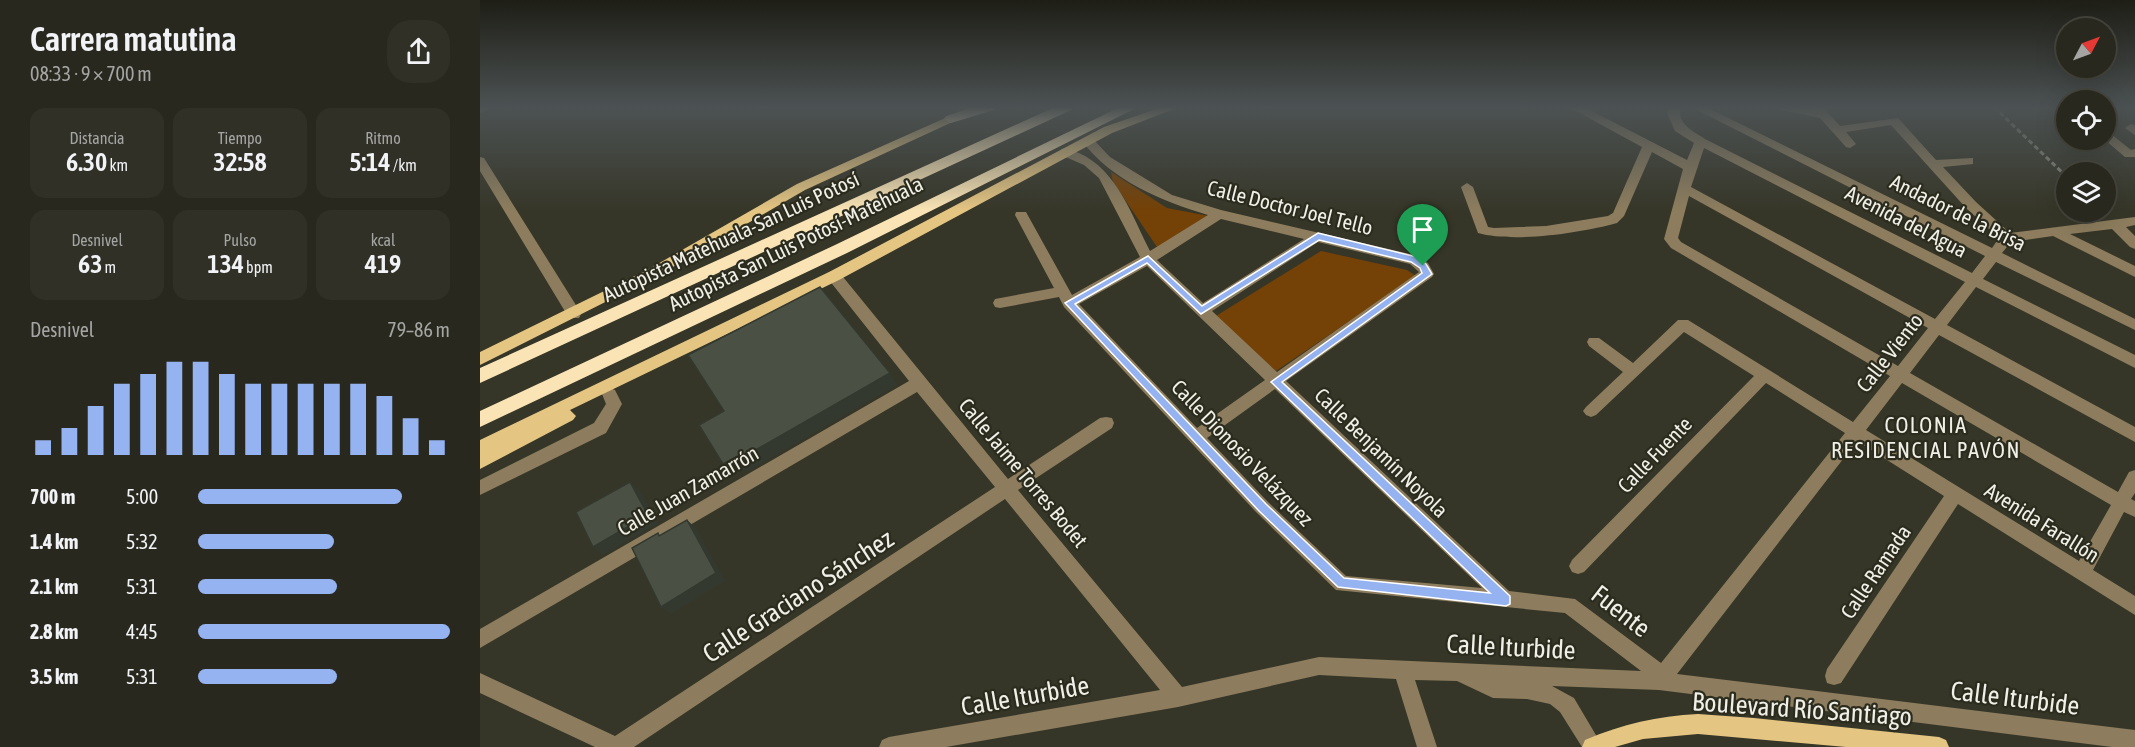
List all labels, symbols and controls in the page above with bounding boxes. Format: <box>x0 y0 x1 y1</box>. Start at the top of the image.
north arrow <box>2056 18 2116 78</box>
map controls <box>2056 18 2116 222</box>
text: Carrera matutina <box>30 20 237 58</box>
button: share <box>387 20 450 83</box>
text: 08:33 · 9 × 700 m <box>30 62 152 85</box>
button: locate <box>2056 90 2116 150</box>
text: Distancia <box>69 129 125 147</box>
text: Tiempo <box>218 129 262 147</box>
text: Ritmo <box>365 129 401 147</box>
text: 6.30 <box>66 147 107 177</box>
text: 32:58 <box>213 147 267 177</box>
text: 5:14 <box>349 147 391 177</box>
text: km <box>107 156 128 174</box>
text: /km <box>391 156 417 174</box>
button: layers <box>2056 162 2116 222</box>
street label: Autopista Matehuala-San Luis Potosí <box>599 166 863 306</box>
street label: Andador de la Brisa <box>1887 169 2030 255</box>
street label: Autopista San Luis Potosí-Matehuala <box>665 171 927 315</box>
street label: Calle Doctor Joel Tello <box>1205 175 1375 239</box>
street label: Avenida del Agua <box>1842 180 1971 262</box>
pin <box>1397 204 1448 266</box>
icon: arrive <box>1406 213 1439 246</box>
text: Desnivel <box>71 231 123 249</box>
text: Pulso <box>224 231 256 249</box>
text: kcal <box>371 231 395 249</box>
text: 63 <box>78 249 102 279</box>
text: 134 <box>207 249 244 279</box>
text: 419 <box>365 249 401 279</box>
text: m <box>102 258 116 276</box>
text: bpm <box>244 258 273 276</box>
street label: Calle Viento <box>1851 308 1927 396</box>
text: Desnivel <box>30 318 94 341</box>
text: 79–86 m <box>387 318 450 341</box>
street label: Calle Dionosio Velázquez <box>1167 375 1319 530</box>
street label: Calle Benjamín Noyola <box>1310 383 1453 522</box>
street label: Calle Jaime Torres Bodet <box>955 393 1093 552</box>
street label: Calle Fuente <box>1612 411 1696 497</box>
district label: COLONIA RESIDENCIAL PAVÓN <box>1831 412 2021 463</box>
street label: Calle Juan Zamarrón <box>613 440 762 540</box>
street label: Avenida Farallón <box>1981 477 2104 567</box>
text: 700 m <box>30 485 75 508</box>
text: 5:00 <box>126 485 158 508</box>
street label: Calle Ramada <box>1835 520 1915 623</box>
street label: Calle Graciano Sánchez <box>697 523 899 669</box>
text: 1.4 km <box>30 530 78 553</box>
text: 5:32 <box>126 530 158 553</box>
text: 2.1 km <box>30 575 78 598</box>
text: 5:31 <box>126 575 158 598</box>
street label: Fuente <box>1586 579 1656 643</box>
text: 2.8 km <box>30 620 78 643</box>
text: 4:45 <box>126 620 158 643</box>
street label: Calle Iturbide <box>1446 629 1576 665</box>
text: 3.5 km <box>30 665 78 688</box>
text: 5:31 <box>126 665 158 688</box>
street label: Calle Iturbide <box>959 670 1091 722</box>
street label: Calle Iturbide <box>1949 675 2081 721</box>
street label: Boulevard Río Santiago <box>1691 686 1913 732</box>

